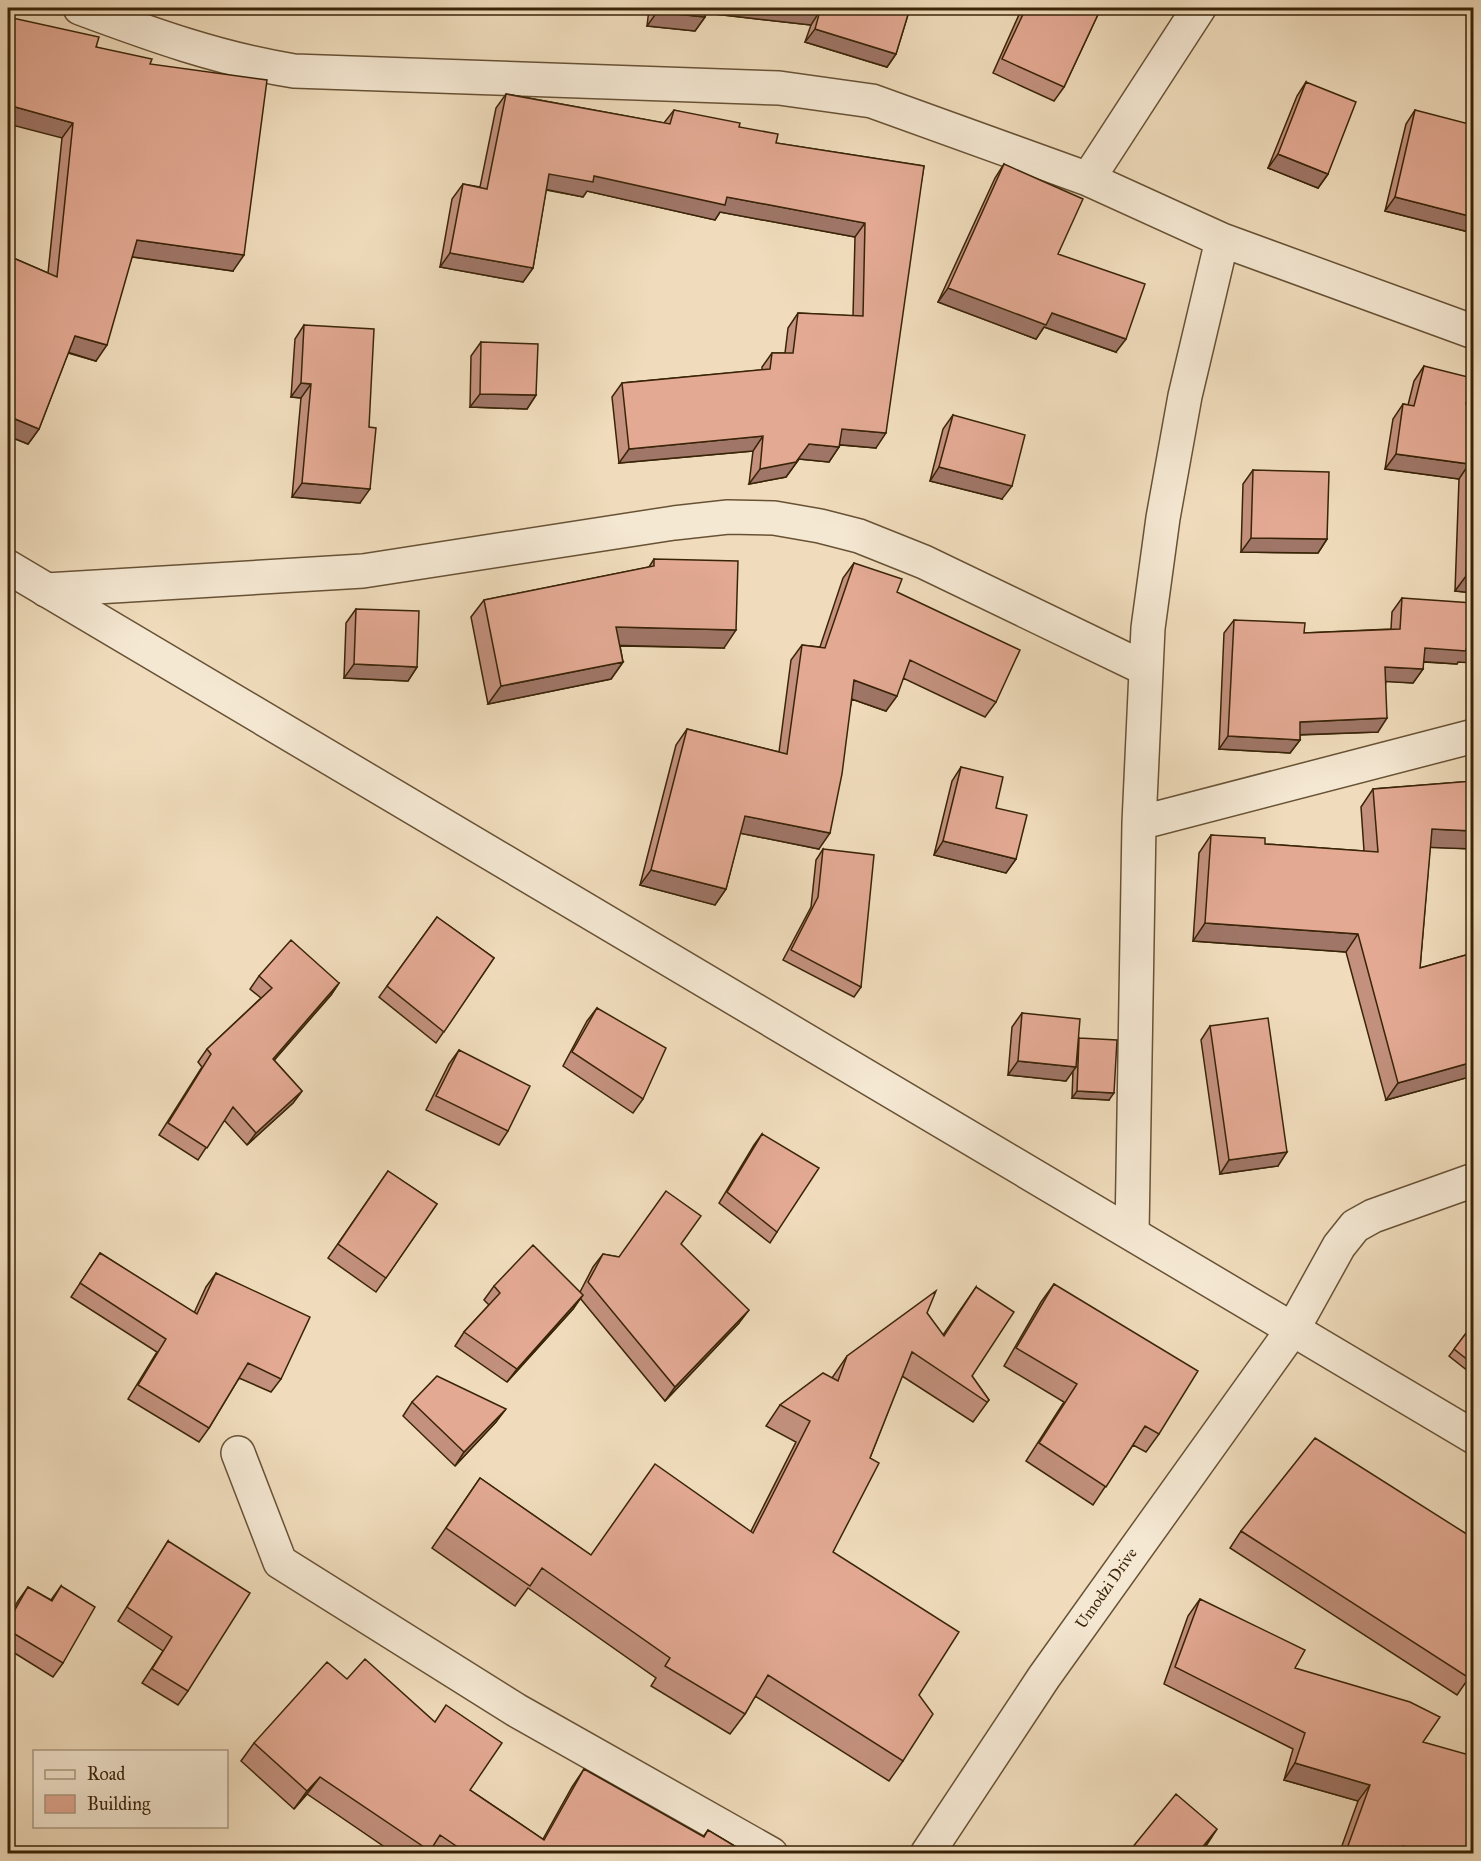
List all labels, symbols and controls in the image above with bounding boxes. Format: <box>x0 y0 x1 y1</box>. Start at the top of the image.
street label: Umodzi Drive <box>1071 1544 1141 1632</box>
legend <box>33 1750 228 1828</box>
text: Road <box>87 1763 125 1785</box>
text: Building <box>87 1793 151 1816</box>

